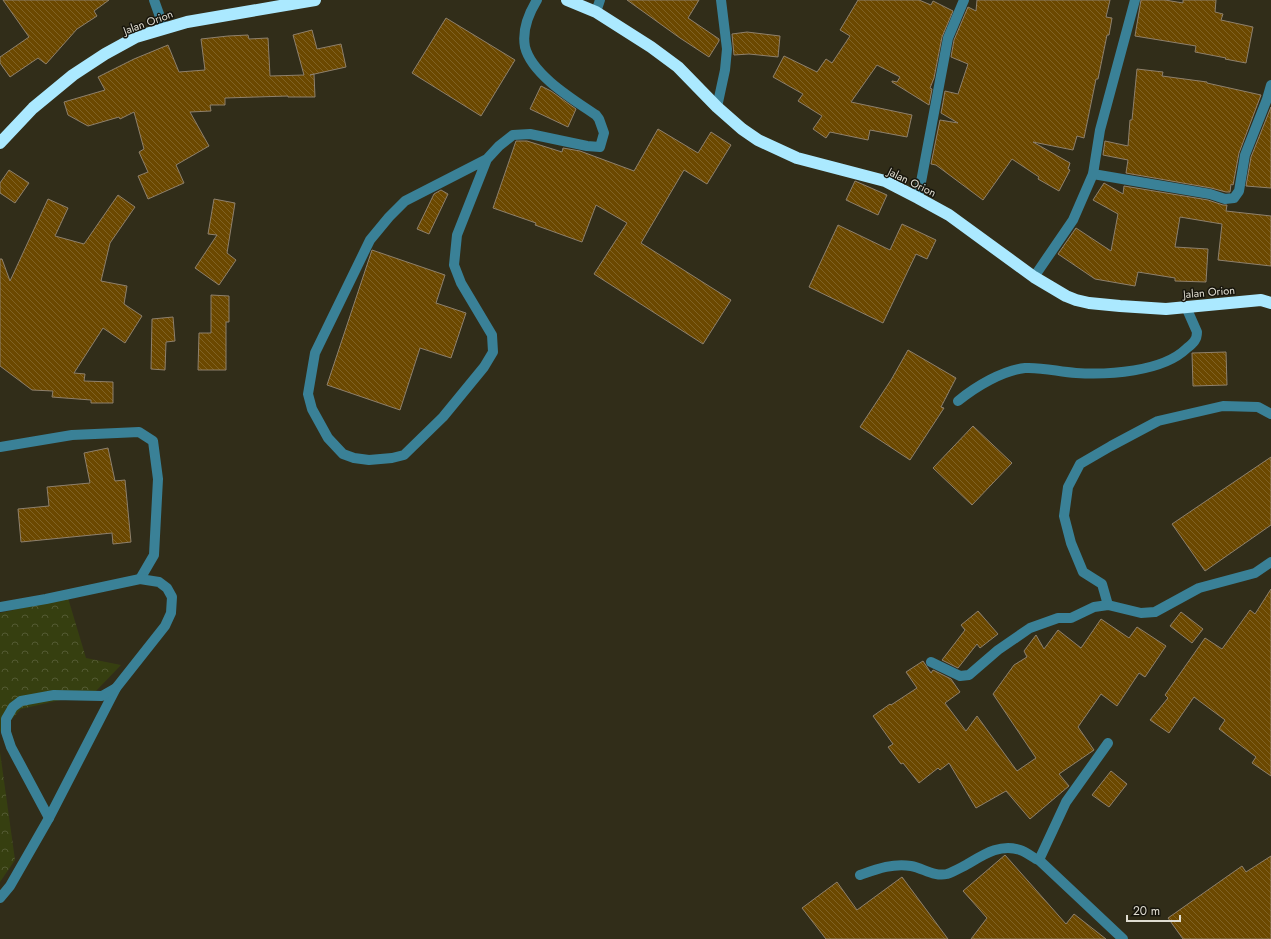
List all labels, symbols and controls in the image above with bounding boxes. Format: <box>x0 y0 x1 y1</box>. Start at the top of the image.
street label: Jalan Orion <box>119 6 175 39</box>
street label: Jalan Orion <box>883 163 939 201</box>
street label: Jalan Orion <box>1180 282 1236 302</box>
scale bar <box>1127 897 1180 923</box>
text: 20 m <box>1133 902 1160 920</box>

